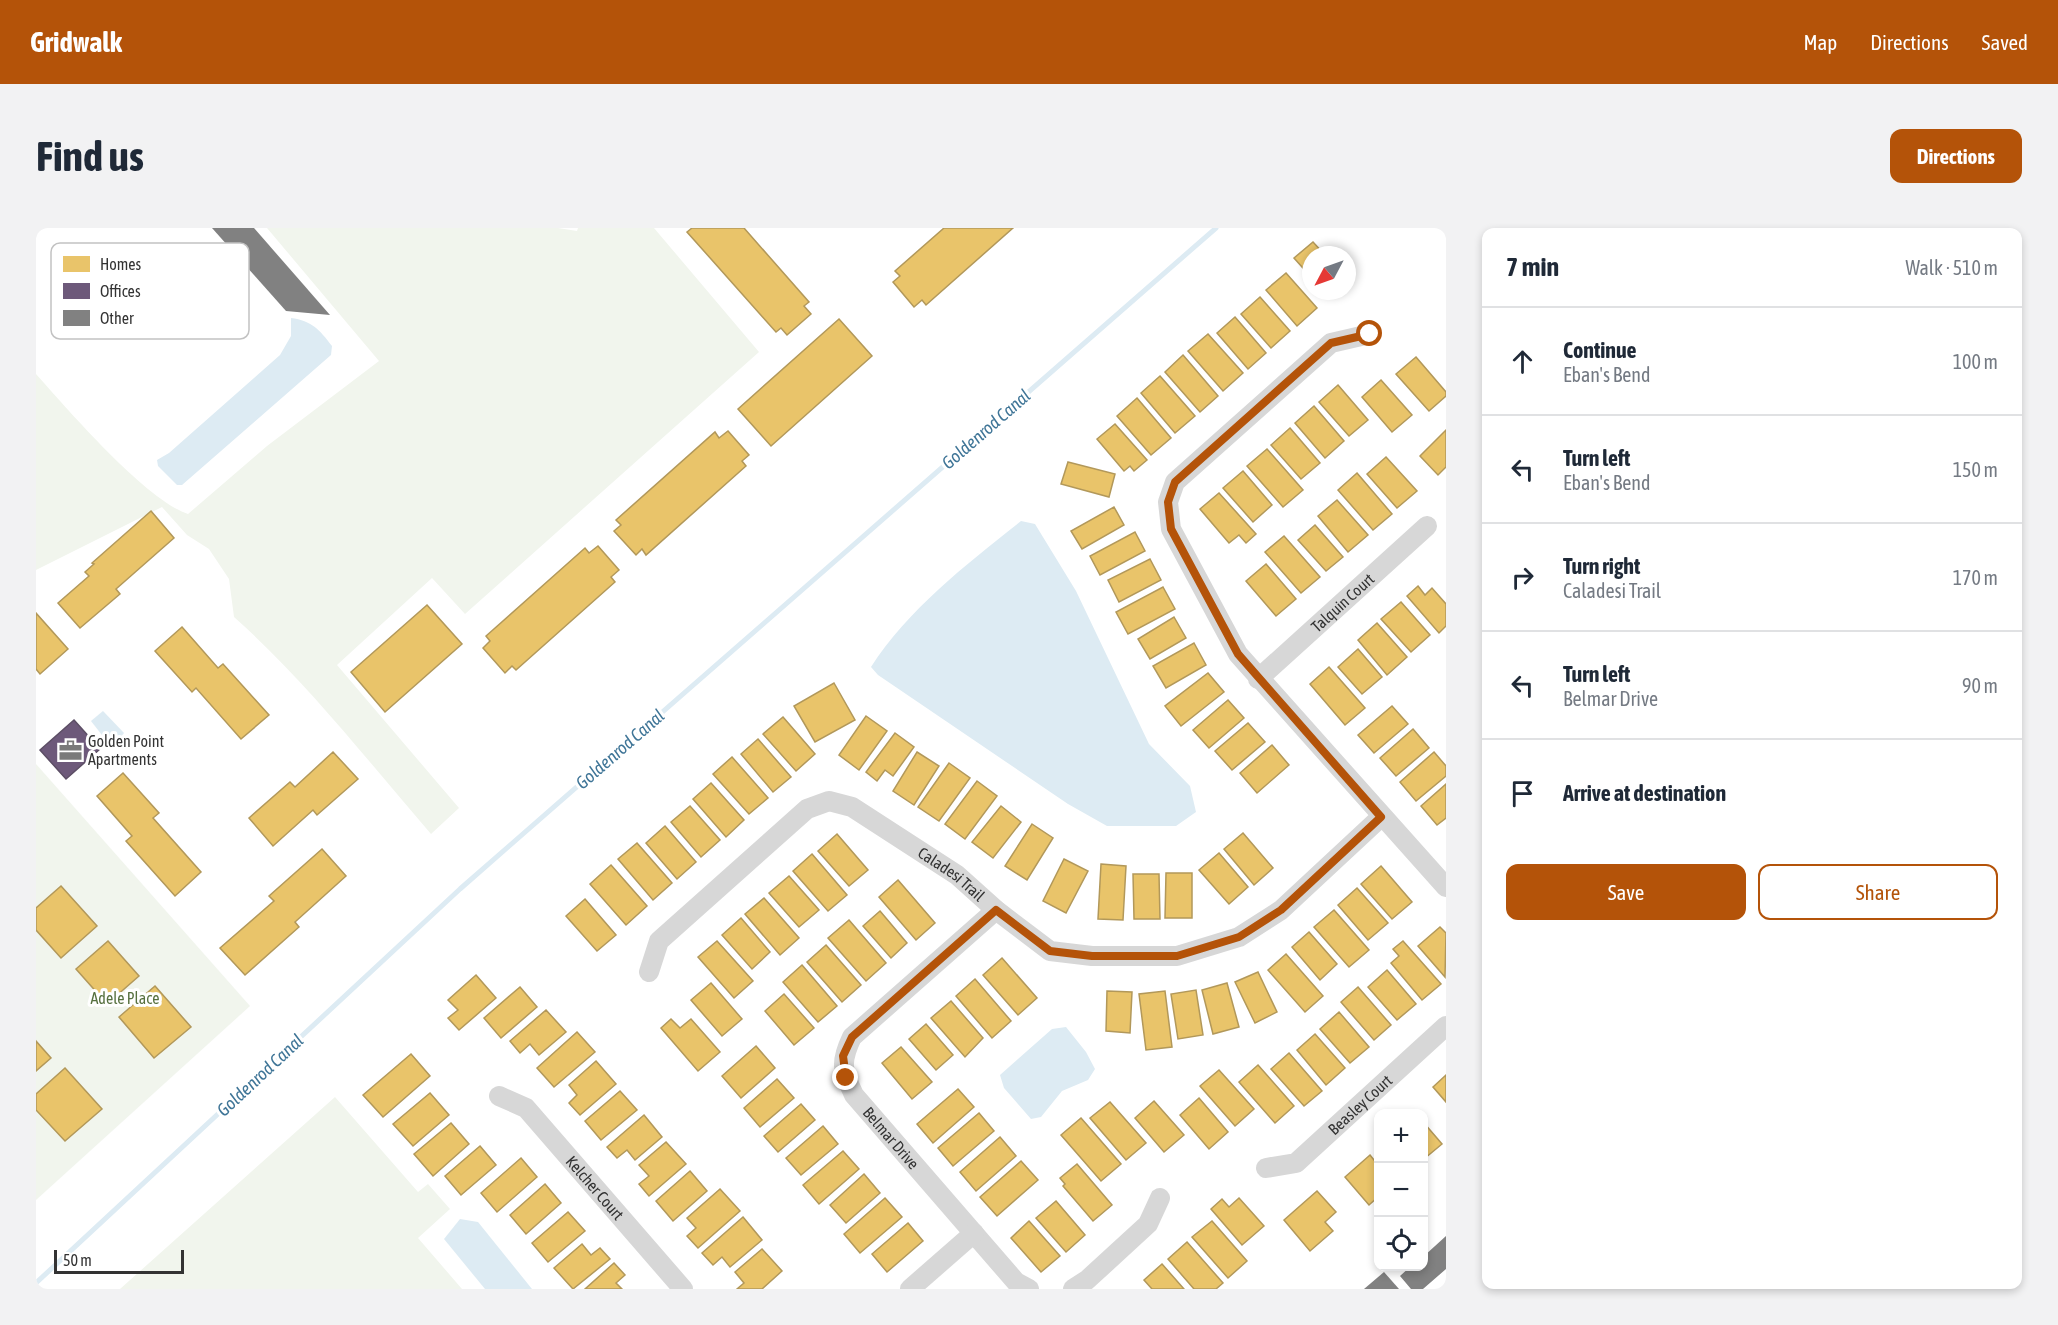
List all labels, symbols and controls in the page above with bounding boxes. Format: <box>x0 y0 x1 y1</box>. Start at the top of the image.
text: Gridwalk <box>30 26 122 58</box>
text: Map <box>1803 30 1837 54</box>
text: Directions <box>1870 30 1949 54</box>
text: Saved <box>1982 30 2028 54</box>
button: Directions <box>1890 129 2022 183</box>
text: Find us <box>36 132 144 180</box>
legend <box>51 243 249 339</box>
north arrow <box>1302 246 1356 300</box>
text: 7 min <box>1506 252 1559 282</box>
text: Homes <box>100 255 142 273</box>
text: Walk · 510 m <box>1906 256 1998 279</box>
text: Offices <box>100 282 141 300</box>
text: Other <box>100 309 134 327</box>
route start <box>1356 320 1382 346</box>
text: Continue <box>1563 337 1637 363</box>
icon: ahead <box>1506 345 1539 378</box>
text: 100 m <box>1953 350 1998 373</box>
text: Eban's Bend <box>1563 363 1650 386</box>
water label: Goldenrod Canal <box>937 385 1035 473</box>
text: Turn left <box>1563 445 1630 471</box>
icon: left <box>1506 453 1539 486</box>
text: 150 m <box>1953 458 1998 481</box>
text: Eban's Bend <box>1563 471 1650 494</box>
text: Turn right <box>1563 553 1640 579</box>
icon: right <box>1506 561 1539 594</box>
text: 170 m <box>1953 566 1998 589</box>
street label: Talquin Court <box>1308 569 1378 635</box>
text: Caladesi Trail <box>1563 579 1661 602</box>
text: Turn left <box>1563 661 1630 687</box>
icon: left <box>1506 669 1539 702</box>
text: 90 m <box>1962 674 1998 697</box>
text: Belmar Drive <box>1563 687 1658 710</box>
water label: Goldenrod Canal <box>571 705 669 793</box>
place label: Golden Point Apartments <box>88 732 165 769</box>
office icon: Golden Point Apartments <box>57 737 83 763</box>
icon: arrive <box>1506 777 1539 810</box>
text: Arrive at destination <box>1563 780 1726 806</box>
street label: Caladesi Trail <box>915 843 989 905</box>
button: Save <box>1506 864 1746 920</box>
button: Share <box>1758 864 1998 920</box>
park label: Adele Place <box>91 989 159 1007</box>
water label: Goldenrod Canal <box>212 1030 308 1120</box>
route end <box>832 1064 858 1090</box>
street label: Beasley Court <box>1324 1071 1396 1138</box>
street label: Belmar Drive <box>859 1103 923 1173</box>
map controls <box>1374 1109 1428 1271</box>
button: + <box>1374 1109 1428 1163</box>
street label: Kelcher Court <box>563 1152 628 1223</box>
button: − <box>1374 1163 1428 1217</box>
button: locate <box>1374 1217 1428 1271</box>
scale bar <box>54 1247 184 1274</box>
text: 50 m <box>63 1251 92 1269</box>

